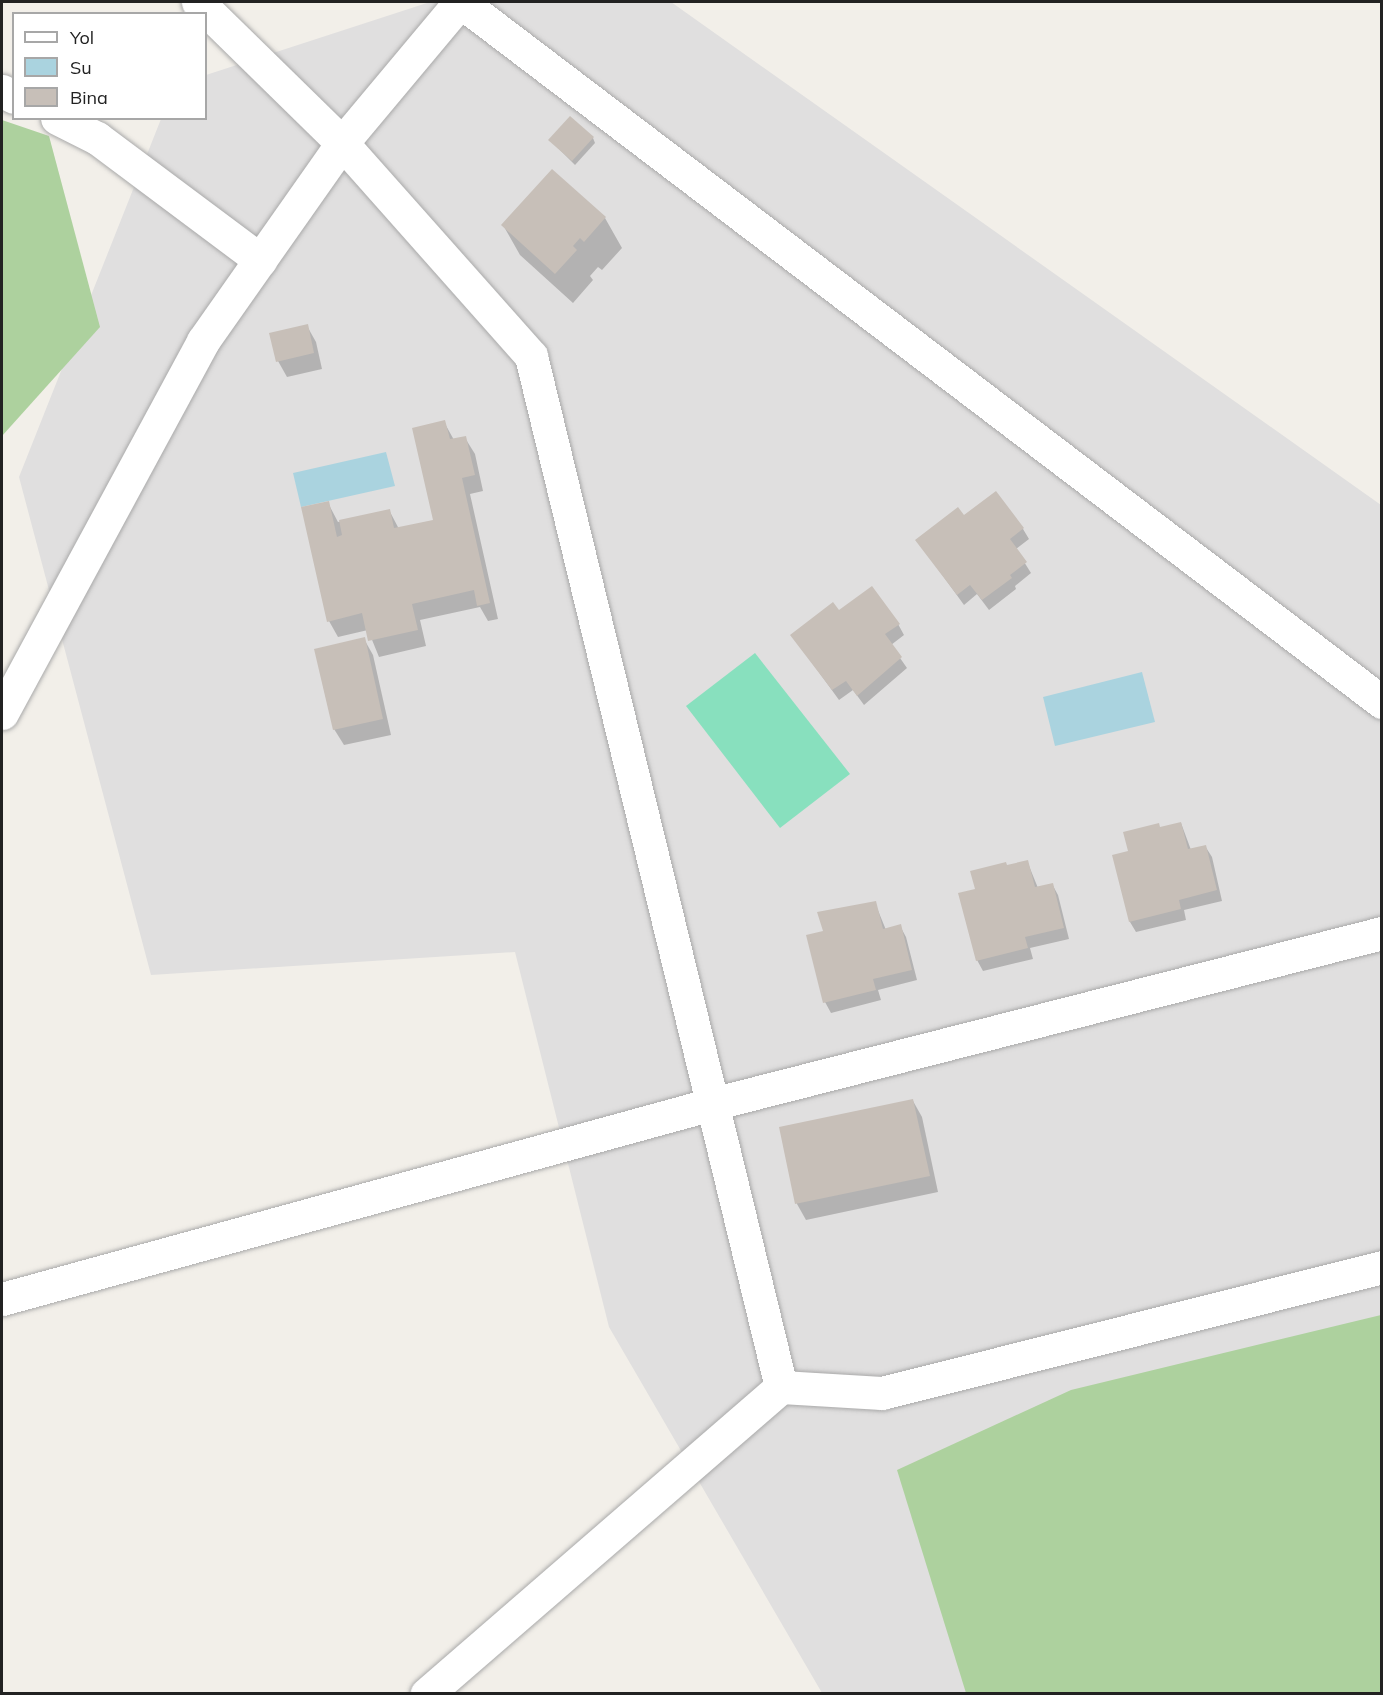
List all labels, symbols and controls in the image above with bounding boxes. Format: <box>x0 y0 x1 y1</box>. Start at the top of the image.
legend <box>12 12 207 120</box>
text: Yol <box>70 26 94 49</box>
text: Su <box>70 56 92 79</box>
text: Bina <box>70 86 108 109</box>

